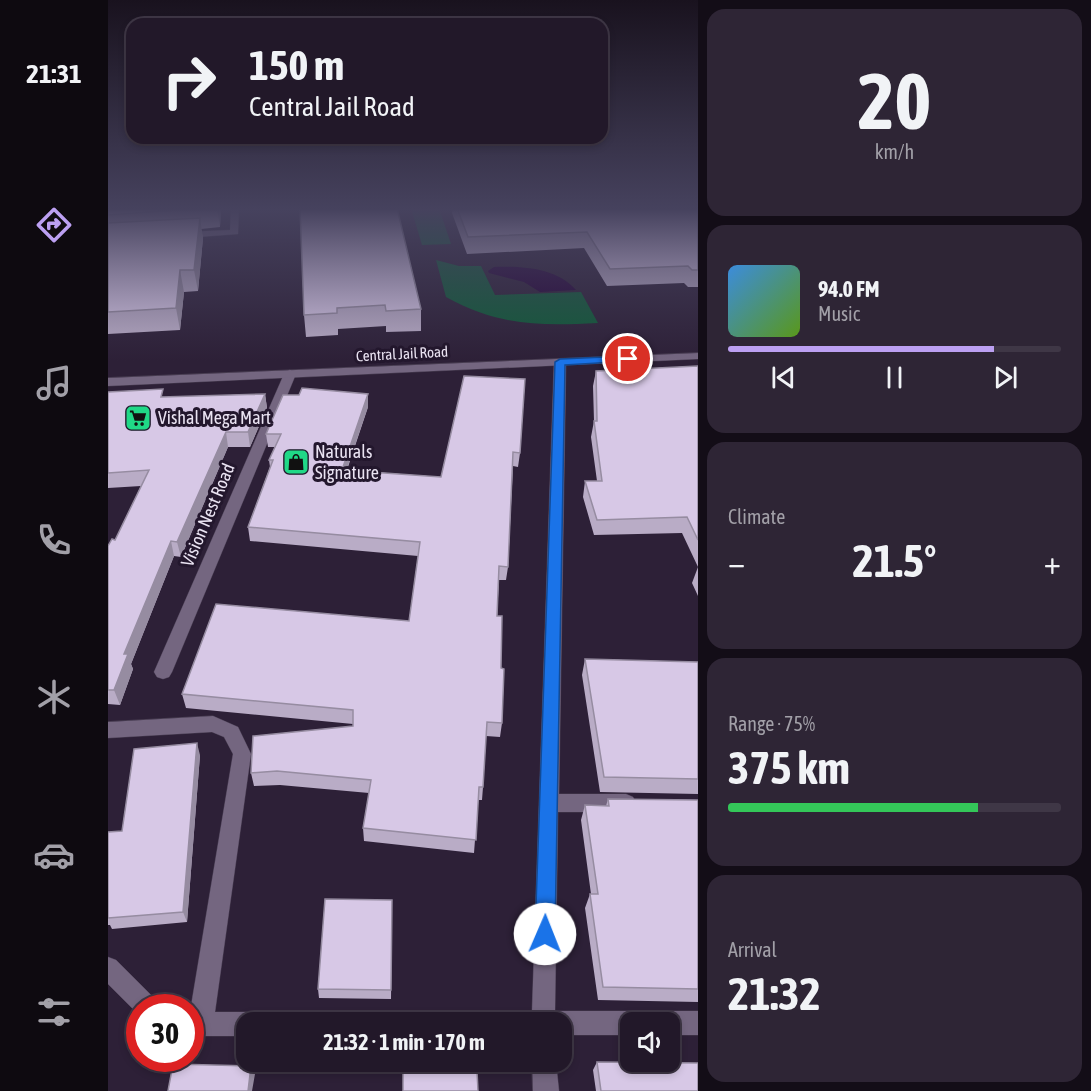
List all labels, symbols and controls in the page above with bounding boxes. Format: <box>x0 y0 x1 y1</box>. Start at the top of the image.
text: 150 m <box>249 41 344 89</box>
icon: right <box>150 42 228 120</box>
text: 20 <box>858 56 931 146</box>
text: 21:31 <box>26 58 82 89</box>
text: Central Jail Road <box>249 91 415 122</box>
text: km/h <box>875 140 914 163</box>
icon: directions <box>33 204 75 246</box>
text: 94.0 FM <box>818 276 880 302</box>
text: Music <box>818 302 860 325</box>
pin <box>602 333 653 384</box>
icon: arrive <box>611 342 644 375</box>
street label: Central Jail Road <box>355 343 448 364</box>
icon: previous <box>767 361 800 394</box>
icon: pause <box>878 361 911 394</box>
icon: next <box>989 361 1022 394</box>
icon: music <box>33 362 75 404</box>
supermarket icon: Vishal Mega Mart <box>123 403 153 433</box>
place label: Vishal Mega Mart <box>158 407 271 428</box>
place label: Naturals Signature <box>315 441 379 483</box>
shop icon: Naturals Signature <box>281 447 311 477</box>
street label: Vision Nest Road <box>176 460 239 570</box>
text: Climate <box>728 505 785 528</box>
icon: phone <box>33 519 75 561</box>
text: 21.5° <box>853 535 936 587</box>
text: − <box>728 543 745 581</box>
text: + <box>1044 543 1061 581</box>
icon: climate <box>33 676 75 718</box>
text: Range · 75% <box>728 712 815 735</box>
text: 375 km <box>728 742 850 794</box>
icon: car <box>33 834 75 876</box>
position arrow <box>513 902 577 966</box>
text: Arrival <box>728 938 777 961</box>
text: 21:32 <box>728 968 821 1020</box>
icon: filters <box>33 991 75 1033</box>
speed limit sign: 30 <box>126 994 204 1072</box>
map controls <box>620 1012 680 1072</box>
button: sound <box>620 1012 680 1072</box>
text: 21:32 · 1 min · 170 m <box>323 1029 485 1055</box>

